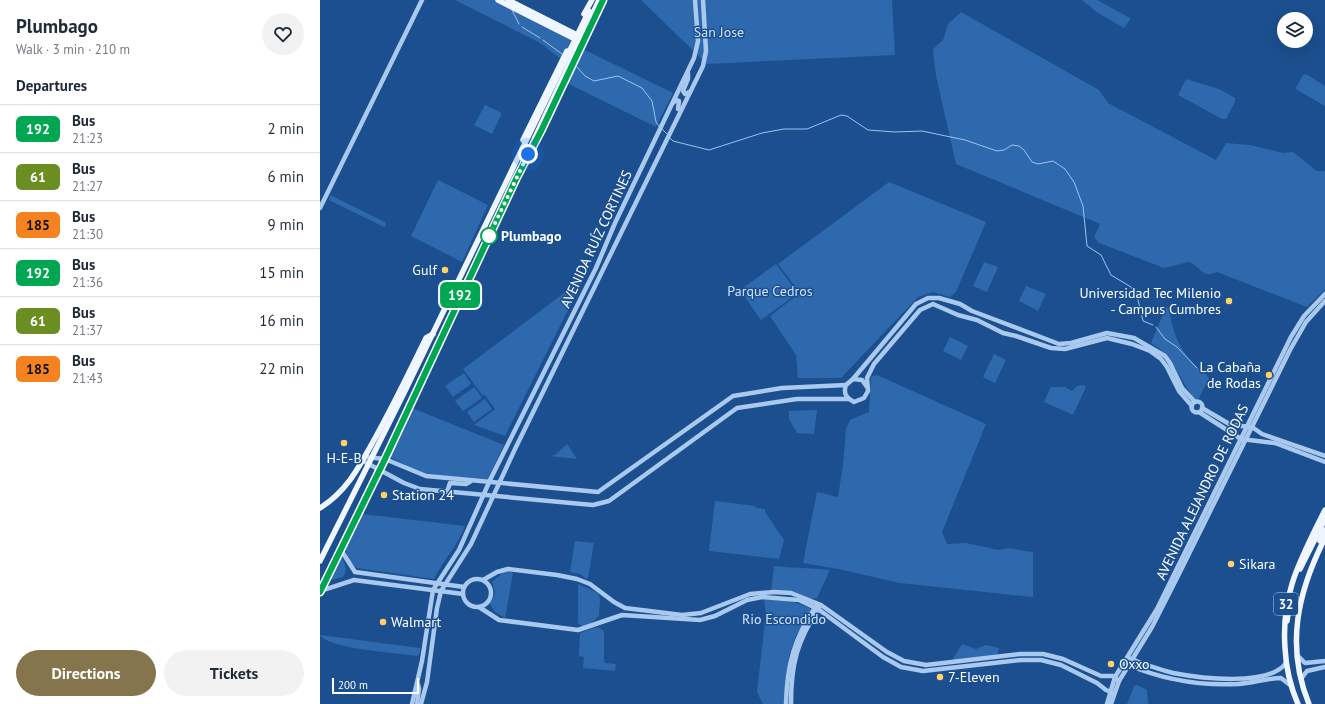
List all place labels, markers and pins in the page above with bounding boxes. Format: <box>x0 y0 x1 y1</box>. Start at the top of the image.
marker: Plumbago <box>480 227 498 245</box>
place label: Plumbago <box>501 227 562 245</box>
place label: Gulf <box>412 261 438 279</box>
marker: Gulf <box>440 265 450 275</box>
place label: Universidad Tec Milenio - Campus Cumbres <box>1079 284 1221 318</box>
marker: Universidad Tec Milenio - Campus Cumbres <box>1224 296 1234 306</box>
place label: La Cabaña de Rodas <box>1200 358 1261 392</box>
marker: La Cabaña de Rodas <box>1264 370 1274 380</box>
marker: H-E-B <box>339 438 349 448</box>
place label: H-E-B <box>326 449 362 467</box>
place label: Station 24 <box>392 486 454 504</box>
marker: Station 24 <box>379 490 389 500</box>
place label: Sikara <box>1239 555 1276 573</box>
marker: Sikara <box>1226 559 1236 569</box>
place label: Walmart <box>391 613 442 631</box>
marker: Walmart <box>378 617 388 627</box>
place label: Oxxo <box>1119 655 1150 673</box>
marker: Oxxo <box>1106 659 1116 669</box>
place label: 7-Eleven <box>948 668 1000 686</box>
marker: 7-Eleven <box>935 672 945 682</box>

